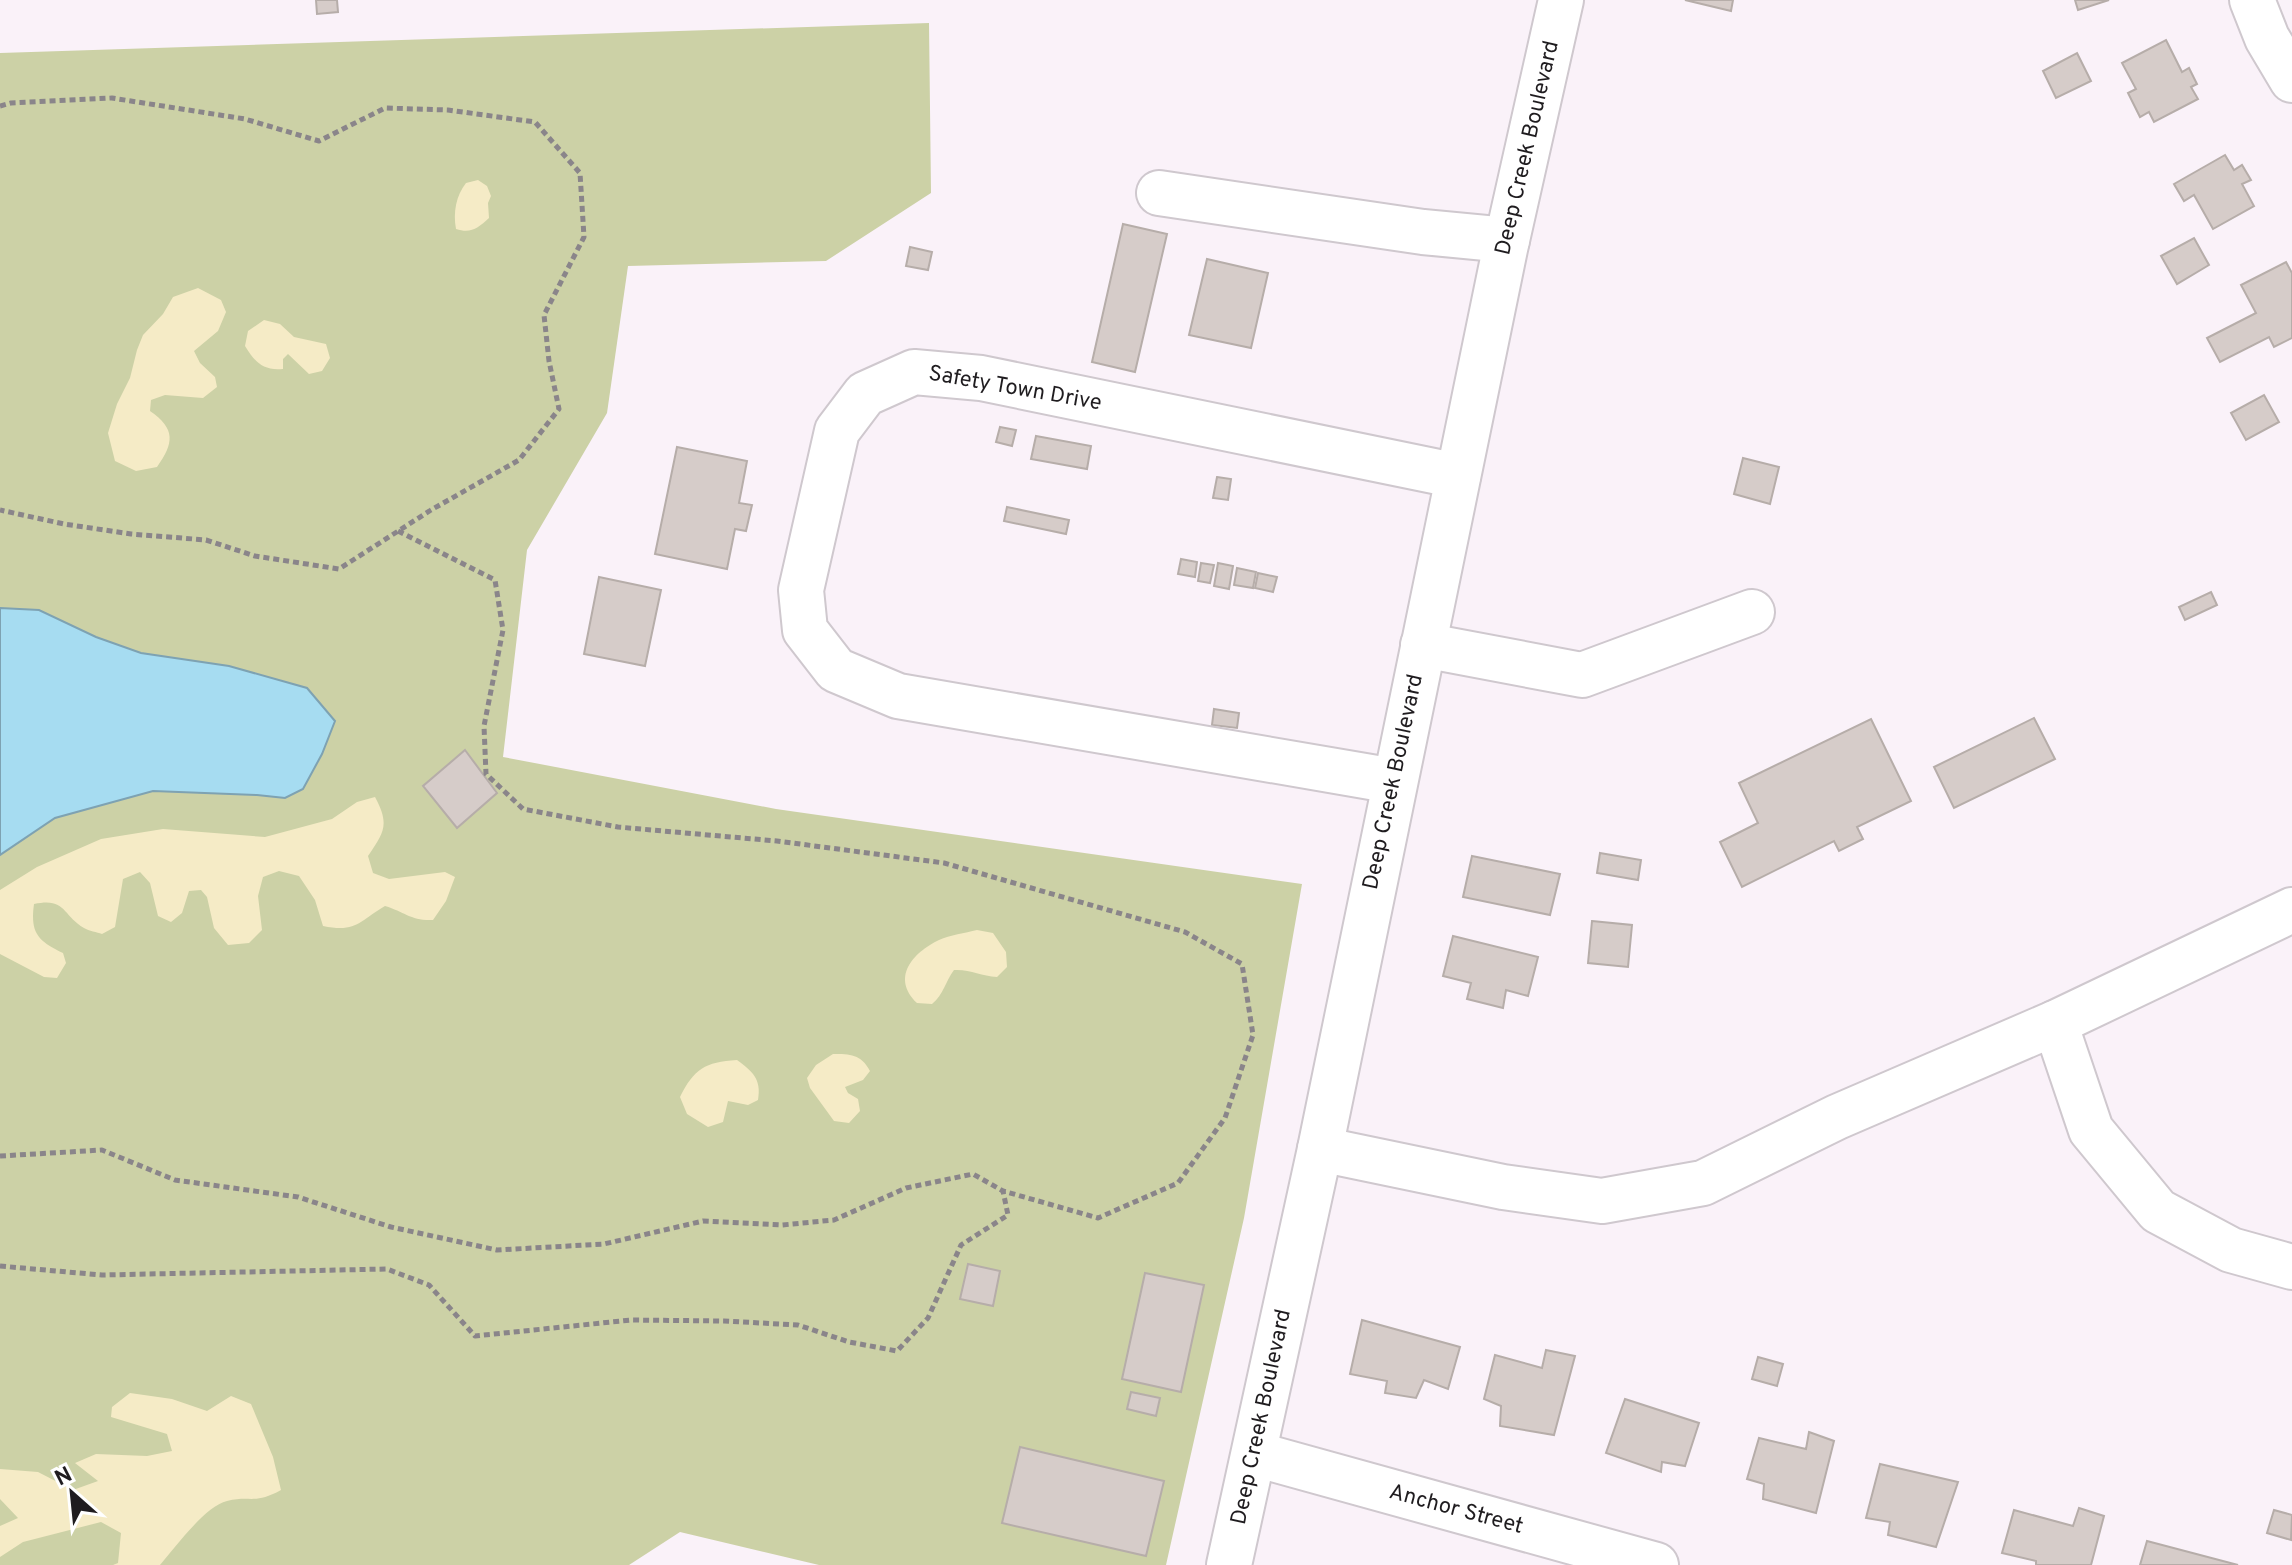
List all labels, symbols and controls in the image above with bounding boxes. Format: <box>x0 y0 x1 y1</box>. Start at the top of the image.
street label: Deep Creek Boulevard <box>1490 38 1566 258</box>
street label: Safety Town Drive <box>926 360 1104 418</box>
street label: Deep Creek Boulevard <box>1358 672 1430 892</box>
street label: Deep Creek Boulevard <box>1226 1307 1298 1527</box>
north arrow <box>32 1453 112 1533</box>
text: N <box>51 1462 77 1493</box>
street label: Anchor Street <box>1386 1479 1526 1541</box>

